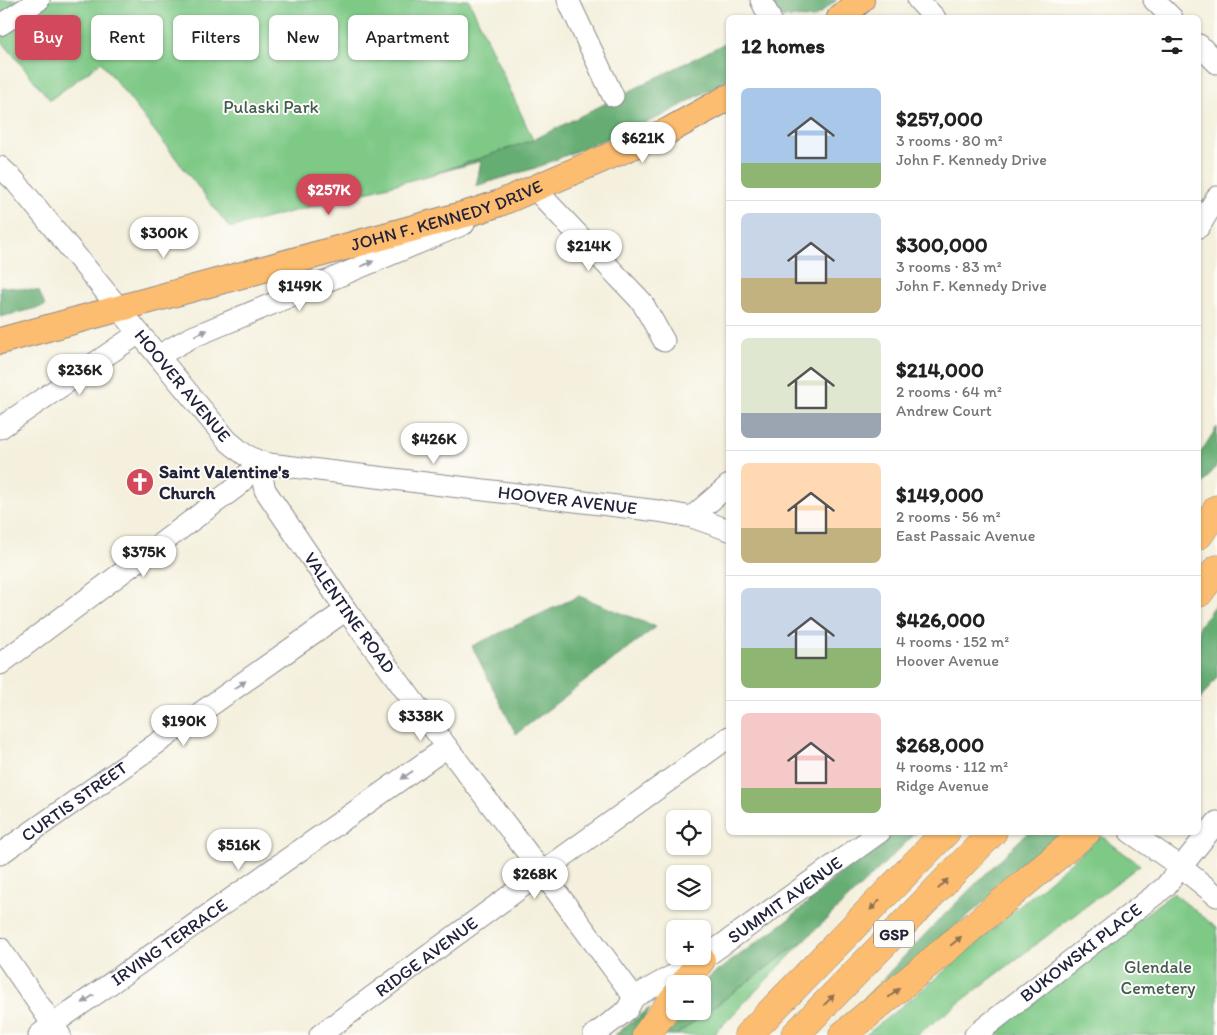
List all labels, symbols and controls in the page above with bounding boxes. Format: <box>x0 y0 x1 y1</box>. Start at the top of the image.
chip: Buy <box>15 15 81 60</box>
chip: Rent <box>91 15 163 60</box>
chip: Filters <box>173 15 259 60</box>
chip: New <box>269 15 338 60</box>
chip: Apartment <box>348 15 468 60</box>
icon: filters <box>1158 31 1186 59</box>
text: 12 homes <box>741 33 825 58</box>
park label: Pulaski Park <box>223 96 319 118</box>
text: $257,000 <box>896 106 983 131</box>
icon: home <box>781 108 841 168</box>
pin: $621K <box>608 121 678 164</box>
text: $621K <box>622 128 664 147</box>
text: 3 rooms · 80 m² <box>896 131 1003 150</box>
text: John F. Kennedy Drive <box>896 150 1047 169</box>
pin: $257K <box>294 174 364 216</box>
street label: JOHN F. KENNEDY DRIVE <box>348 175 546 256</box>
text: $257K <box>307 180 351 199</box>
pin: $300K <box>129 216 199 259</box>
text: $300K <box>141 223 187 242</box>
pin: $214K <box>554 230 624 272</box>
text: $300,000 <box>896 232 988 257</box>
icon: home <box>781 233 841 293</box>
text: $214K <box>567 236 611 255</box>
text: 3 rooms · 83 m² <box>896 257 1002 276</box>
one-way arrow <box>360 260 375 268</box>
pin: $149K <box>265 270 335 312</box>
text: $149K <box>278 276 322 295</box>
text: John F. Kennedy Drive <box>896 276 1047 295</box>
street label: HOOVER AVENUE <box>130 325 235 447</box>
one-way arrow <box>194 329 208 337</box>
pin: $236K <box>45 354 115 396</box>
text: $214,000 <box>896 357 984 382</box>
icon: home <box>781 358 841 418</box>
text: $236K <box>58 360 102 379</box>
text: 2 rooms · 64 m² <box>896 382 1002 401</box>
text: Andrew Court <box>896 401 992 420</box>
pin: $426K <box>399 422 469 465</box>
text: $426K <box>412 429 456 448</box>
place label: Saint Valentine's Church <box>159 461 289 504</box>
church icon: Saint Valentine's Church <box>125 467 155 497</box>
street label: HOOVER AVENUE <box>497 481 638 519</box>
text: $149,000 <box>896 482 984 507</box>
icon: home <box>781 483 841 543</box>
text: 2 rooms · 56 m² <box>896 507 1001 526</box>
text: East Passaic Avenue <box>896 526 1035 545</box>
pin: $375K <box>109 536 179 578</box>
text: $375K <box>122 542 166 561</box>
street label: VALENTINE ROAD <box>299 548 400 678</box>
text: $426,000 <box>896 607 985 632</box>
icon: home <box>781 608 841 668</box>
text: 4 rooms · 152 m² <box>896 632 1009 651</box>
text: Hoover Avenue <box>896 651 999 670</box>
one-way arrow <box>233 680 247 690</box>
pin: $338K <box>386 700 456 742</box>
pin: $190K <box>149 704 219 747</box>
text: $338K <box>399 706 443 725</box>
text: $190K <box>162 711 206 730</box>
text: $268,000 <box>896 732 984 757</box>
icon: home <box>781 733 841 793</box>
street label: CURTIS STREET <box>17 757 132 847</box>
text: 4 rooms · 112 m² <box>896 757 1008 776</box>
one-way arrow <box>400 770 414 780</box>
text: Ridge Avenue <box>896 776 989 795</box>
map controls <box>666 810 711 1020</box>
button: locate <box>666 810 711 855</box>
pin: $516K <box>204 828 274 871</box>
text: $516K <box>218 835 260 854</box>
street label: SUMMIT AVENUE <box>723 852 847 948</box>
pin: $268K <box>500 858 570 900</box>
text: $268K <box>513 864 557 883</box>
button: layers <box>666 865 711 910</box>
one-way arrow <box>936 878 948 890</box>
street label: IRVING TERRACE <box>107 894 232 991</box>
street label: BUKOWSKI PLACE <box>1015 898 1146 1007</box>
one-way arrow <box>869 899 881 911</box>
street label: RIDGE AVENUE <box>371 912 482 1002</box>
button: + <box>666 920 711 965</box>
road number: GSP <box>874 921 914 948</box>
one-way arrow <box>949 936 962 947</box>
park label: Glendale Cemetery <box>1121 956 1196 999</box>
button: − <box>666 975 711 1020</box>
one-way arrow <box>887 987 900 998</box>
one-way arrow <box>81 994 95 1004</box>
one-way arrow <box>823 994 835 1006</box>

